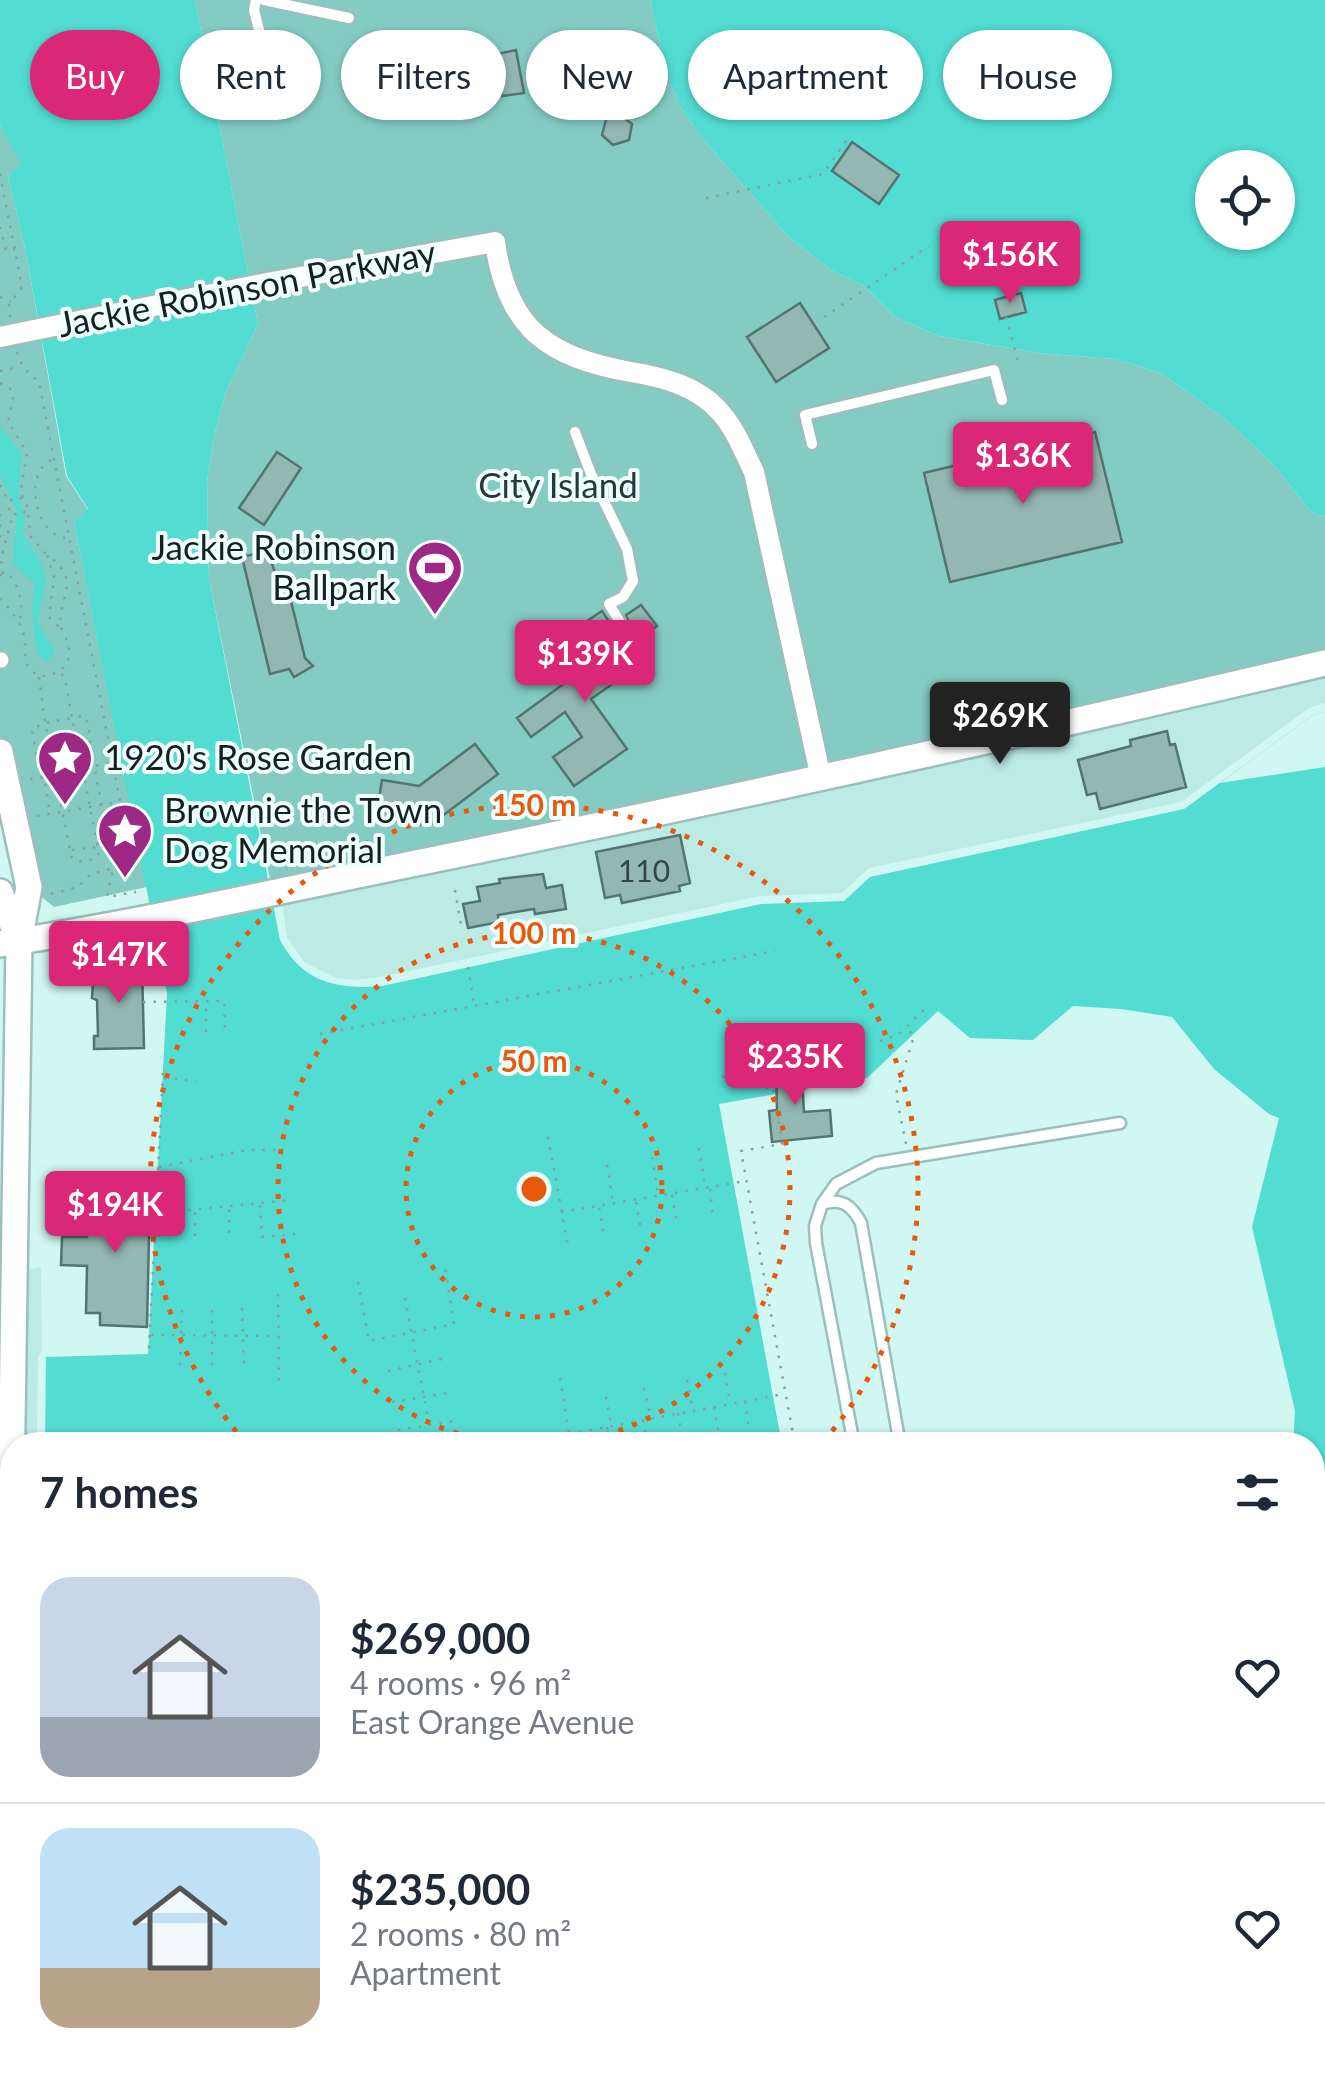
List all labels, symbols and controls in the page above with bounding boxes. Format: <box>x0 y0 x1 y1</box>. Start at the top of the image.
chip: Buy <box>30 30 160 120</box>
chip: Rent <box>180 30 321 120</box>
chip: Filters <box>341 30 506 120</box>
chip: New <box>526 30 668 120</box>
chip: Apartment <box>688 30 923 120</box>
chip: House <box>943 30 1112 120</box>
map controls <box>1195 150 1295 250</box>
button: locate <box>1195 150 1295 250</box>
pin: $156K <box>940 221 1080 306</box>
street label: Jackie Robinson Parkway <box>54 230 439 344</box>
text: $156K <box>962 234 1058 273</box>
pin: $136K <box>953 422 1093 507</box>
text: $136K <box>975 435 1071 474</box>
park label: City Island <box>478 463 638 505</box>
place label: Jackie Robinson Ballpark <box>151 525 396 607</box>
sports icon: Jackie Robinson Ballpark <box>405 538 465 617</box>
pin: $139K <box>515 620 655 705</box>
text: $139K <box>537 633 633 672</box>
pin: $269K <box>930 682 1070 767</box>
text: $269K <box>952 695 1048 734</box>
place icon: 1920's Rose Garden <box>35 728 95 807</box>
place label: 1920's Rose Garden <box>104 735 412 777</box>
text: 150 m <box>492 786 576 822</box>
place label: Brownie the Town Dog Memorial <box>164 788 442 870</box>
place icon: Brownie the Town Dog Memorial <box>95 801 155 880</box>
house number: 110 <box>618 852 670 888</box>
text: 100 m <box>492 914 576 950</box>
pin: $147K <box>49 921 189 1006</box>
text: $147K <box>71 934 167 973</box>
pin: $235K <box>725 1023 865 1108</box>
text: $235K <box>747 1036 843 1075</box>
text: 50 m <box>500 1042 568 1078</box>
pin: $194K <box>45 1171 185 1256</box>
centre of rings <box>516 1171 552 1207</box>
text: $194K <box>67 1184 163 1223</box>
icon: filters <box>1230 1465 1285 1520</box>
text: 7 homes <box>40 1467 198 1517</box>
text: $269,000 <box>350 1613 530 1663</box>
icon: home <box>120 1617 240 1737</box>
icon: heart <box>1230 1650 1285 1705</box>
text: 4 rooms · 96 m² <box>350 1663 571 1702</box>
text: East Orange Avenue <box>350 1702 635 1741</box>
text: $235,000 <box>350 1864 530 1914</box>
icon: home <box>120 1868 240 1988</box>
icon: heart <box>1230 1901 1285 1956</box>
text: 2 rooms · 80 m² <box>350 1914 571 1953</box>
text: Apartment <box>350 1953 501 1992</box>

